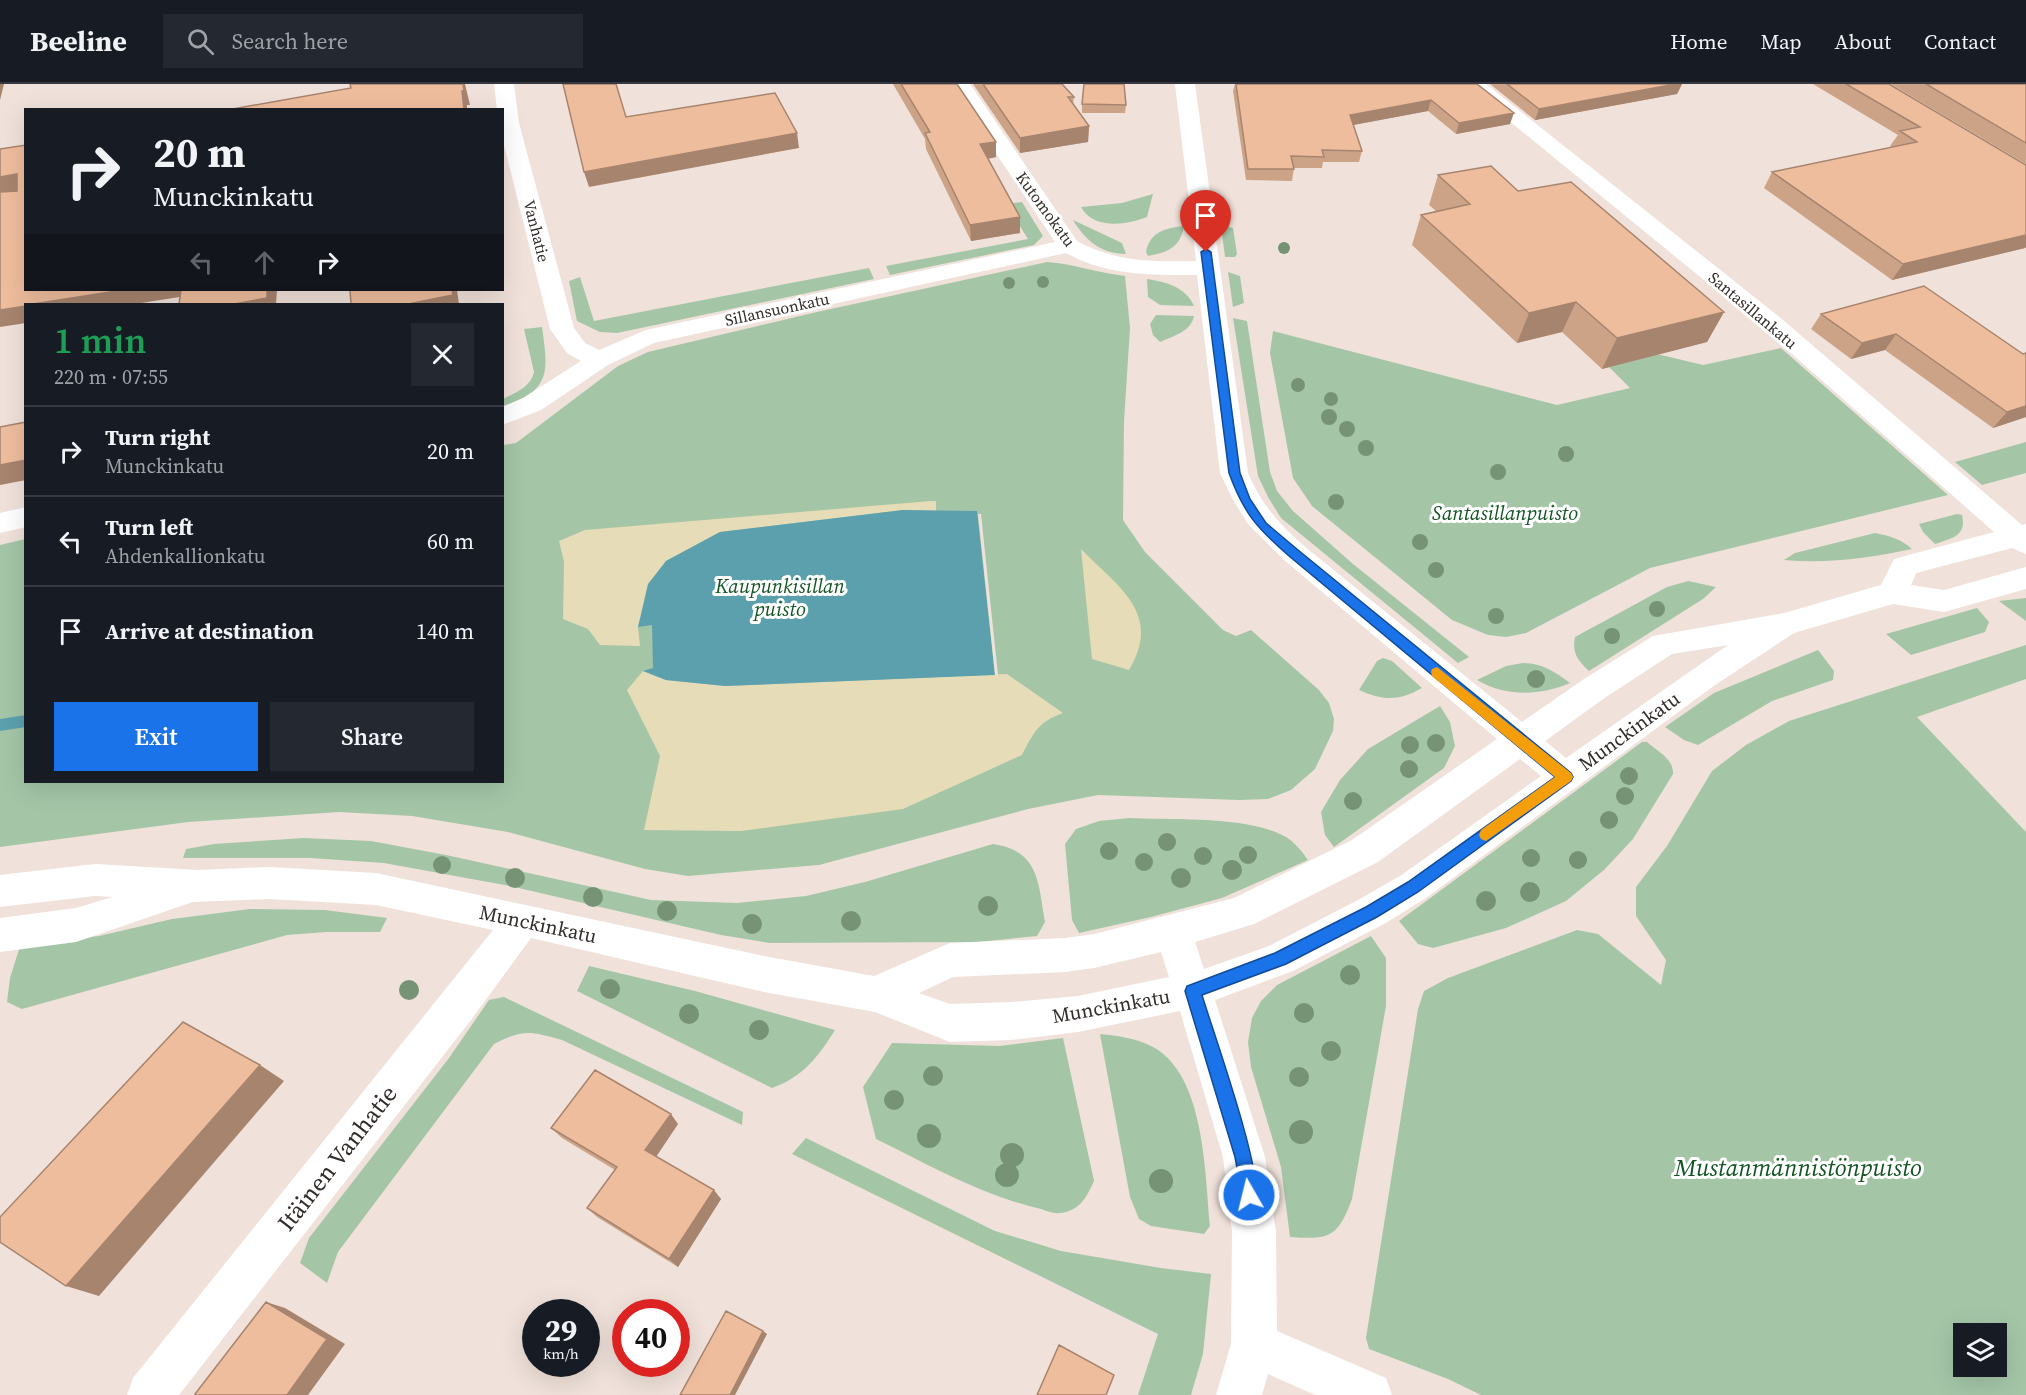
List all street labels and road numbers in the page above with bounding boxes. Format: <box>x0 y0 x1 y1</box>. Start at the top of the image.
street label: Kutomokatu <box>1011 167 1081 251</box>
street label: Vanhatie <box>519 198 555 264</box>
street label: Santasillankatu <box>1704 266 1802 354</box>
street label: Sillansuonkatu <box>723 287 831 331</box>
street label: Munckinkatu <box>1573 685 1685 777</box>
street label: Munckinkatu <box>477 898 599 950</box>
street label: Munckinkatu <box>1050 982 1172 1030</box>
street label: Itäinen Vanhatie <box>270 1078 404 1238</box>

